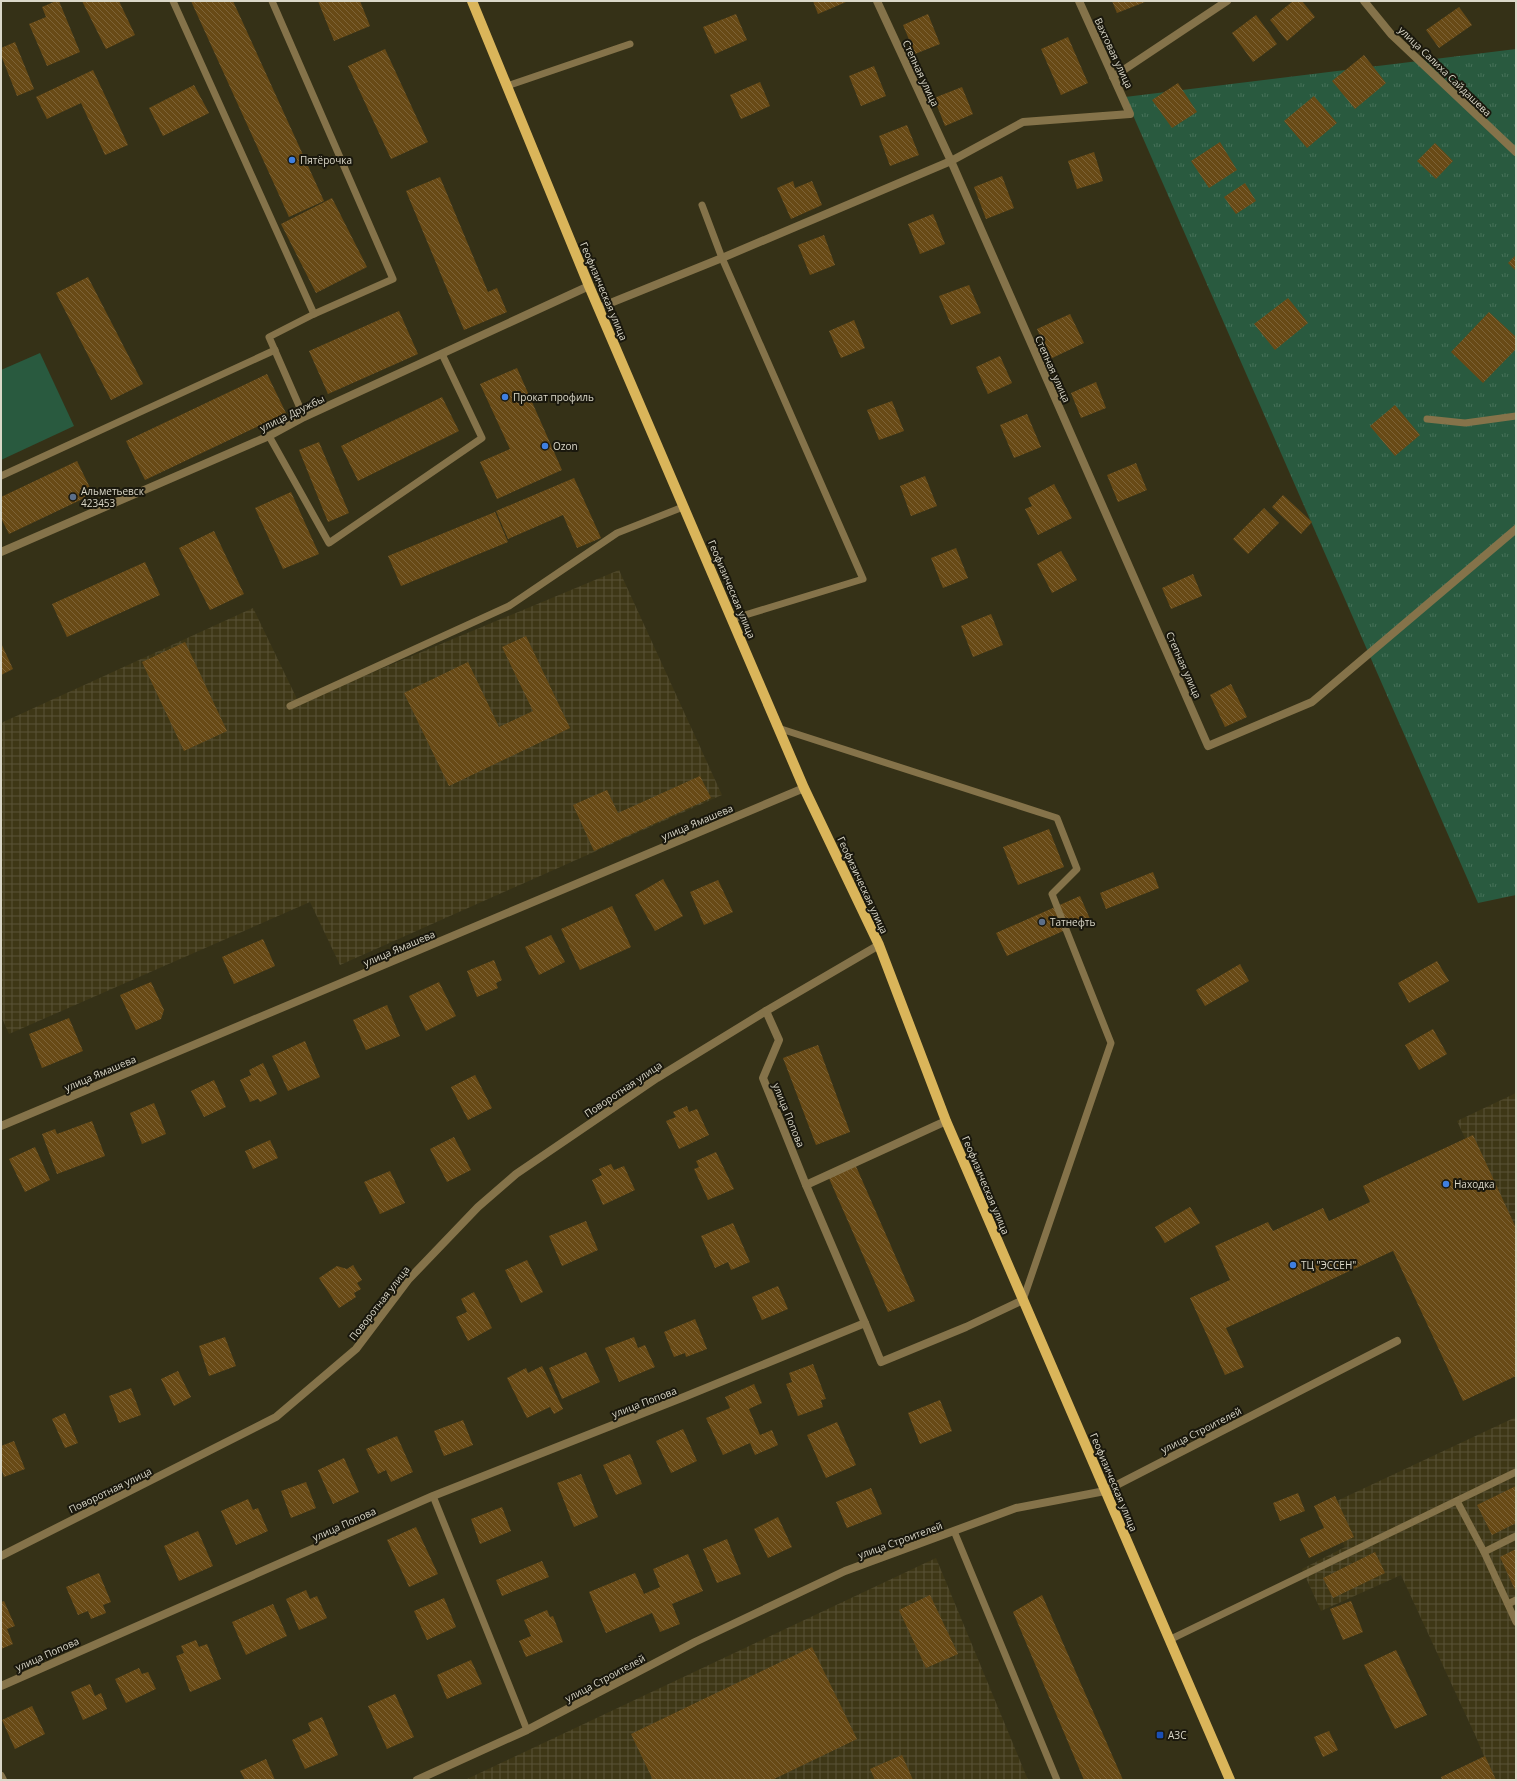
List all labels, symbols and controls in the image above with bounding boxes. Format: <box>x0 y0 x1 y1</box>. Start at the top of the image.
street label: Вахтовая улица <box>1092 15 1136 91</box>
street label: улица Салиха Сайдашева <box>1395 23 1495 119</box>
street label: Степная улица <box>899 38 943 108</box>
place label: Пятёрочка <box>300 153 352 167</box>
marker: Пятёрочка <box>287 155 297 165</box>
street label: Геофизическая улица <box>577 240 631 342</box>
street label: Степная улица <box>1032 333 1074 405</box>
place label: Прокат профиль <box>513 390 594 404</box>
street label: улица Дружбы <box>257 391 327 435</box>
marker: Прокат профиль <box>500 392 510 402</box>
place label: Ozon <box>553 439 578 453</box>
marker: Ozon <box>540 441 550 451</box>
place label: Альметьевск 423453 <box>81 484 145 510</box>
marker: Альметьевск 423453 <box>68 492 78 502</box>
street label: Геофизическая улица <box>705 538 759 640</box>
street label: Степная улица <box>1163 629 1205 701</box>
street label: улица Ямашева <box>659 801 735 843</box>
street label: Геофизическая улица <box>834 834 892 936</box>
place label: Татнефть <box>1050 915 1096 929</box>
marker: Татнефть <box>1037 917 1047 927</box>
street label: улица Ямашева <box>361 927 437 969</box>
street label: улица Ямашева <box>62 1052 138 1094</box>
street label: Поворотная улица <box>581 1058 665 1120</box>
street label: улица Попова <box>770 1081 808 1149</box>
street label: Геофизическая улица <box>959 1134 1013 1236</box>
place label: Находка <box>1454 1177 1495 1191</box>
marker: Находка <box>1441 1179 1451 1189</box>
place label: ТЦ "ЭССЕН" <box>1301 1258 1356 1272</box>
marker: ТЦ "ЭССЕН" <box>1288 1260 1298 1270</box>
street label: Поворотная улица <box>346 1263 412 1343</box>
street label: улица Попова <box>610 1383 678 1421</box>
street label: улица Строителей <box>1158 1404 1244 1456</box>
street label: Геофизическая улица <box>1087 1431 1141 1533</box>
street label: Поворотная улица <box>66 1464 154 1516</box>
street label: улица Попова <box>310 1504 378 1544</box>
street label: улица Строителей <box>856 1518 944 1562</box>
street label: улица Попова <box>13 1634 81 1674</box>
street label: улица Строителей <box>562 1651 648 1705</box>
place label: АЗС <box>1168 1728 1186 1742</box>
marker: АЗС <box>1155 1730 1165 1740</box>

